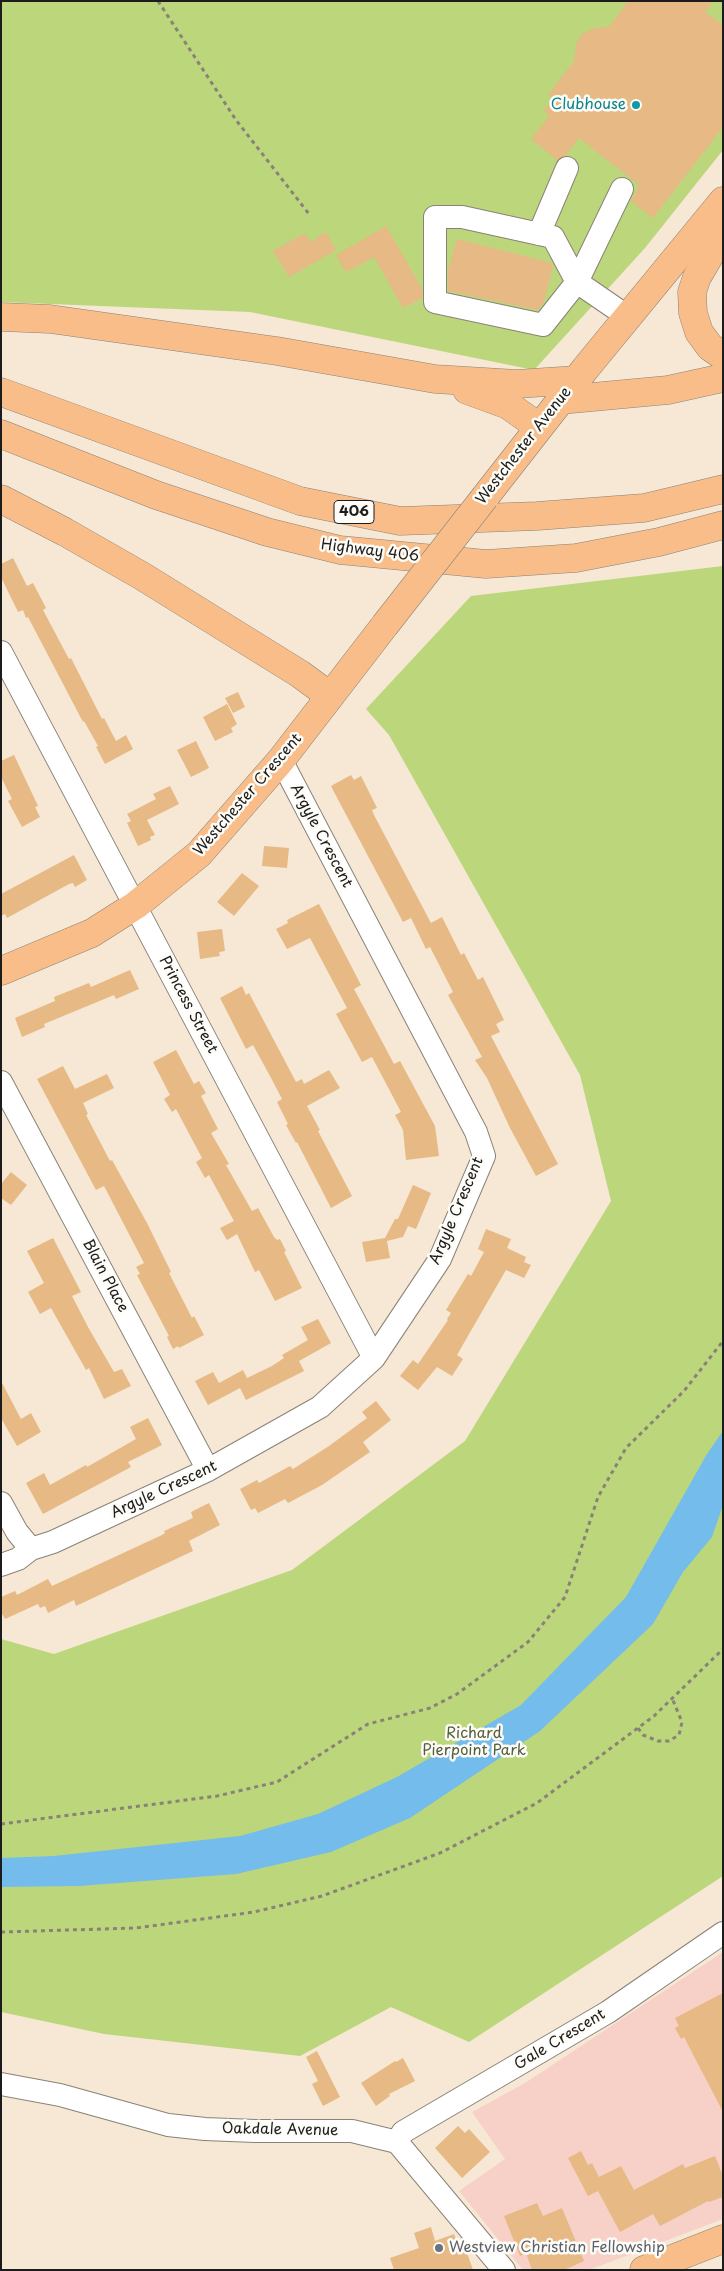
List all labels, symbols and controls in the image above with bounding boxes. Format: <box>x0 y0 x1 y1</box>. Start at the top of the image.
place label: Clubhouse <box>551 96 626 114</box>
marker: Clubhouse <box>630 99 642 111</box>
street label: Westchester Avenue <box>473 384 575 508</box>
road number: 406 <box>334 501 374 524</box>
street label: Highway 406 <box>320 536 420 566</box>
street label: Westchester Crescent <box>190 730 306 860</box>
street label: Argyle Crescent <box>286 781 356 891</box>
street label: Princess Street <box>155 953 221 1057</box>
street label: Argyle Crescent <box>426 1155 488 1267</box>
street label: Blain Place <box>78 1236 132 1316</box>
street label: Argyle Crescent <box>108 1458 220 1522</box>
park label: Richard Pierpoint Park <box>422 1725 526 1760</box>
street label: Gale Crescent <box>511 2006 609 2074</box>
street label: Oakdale Avenue <box>222 2120 338 2140</box>
place label: Westview Christian Fellowship <box>449 2239 665 2257</box>
marker: Westview Christian Fellowship <box>433 2242 445 2254</box>

